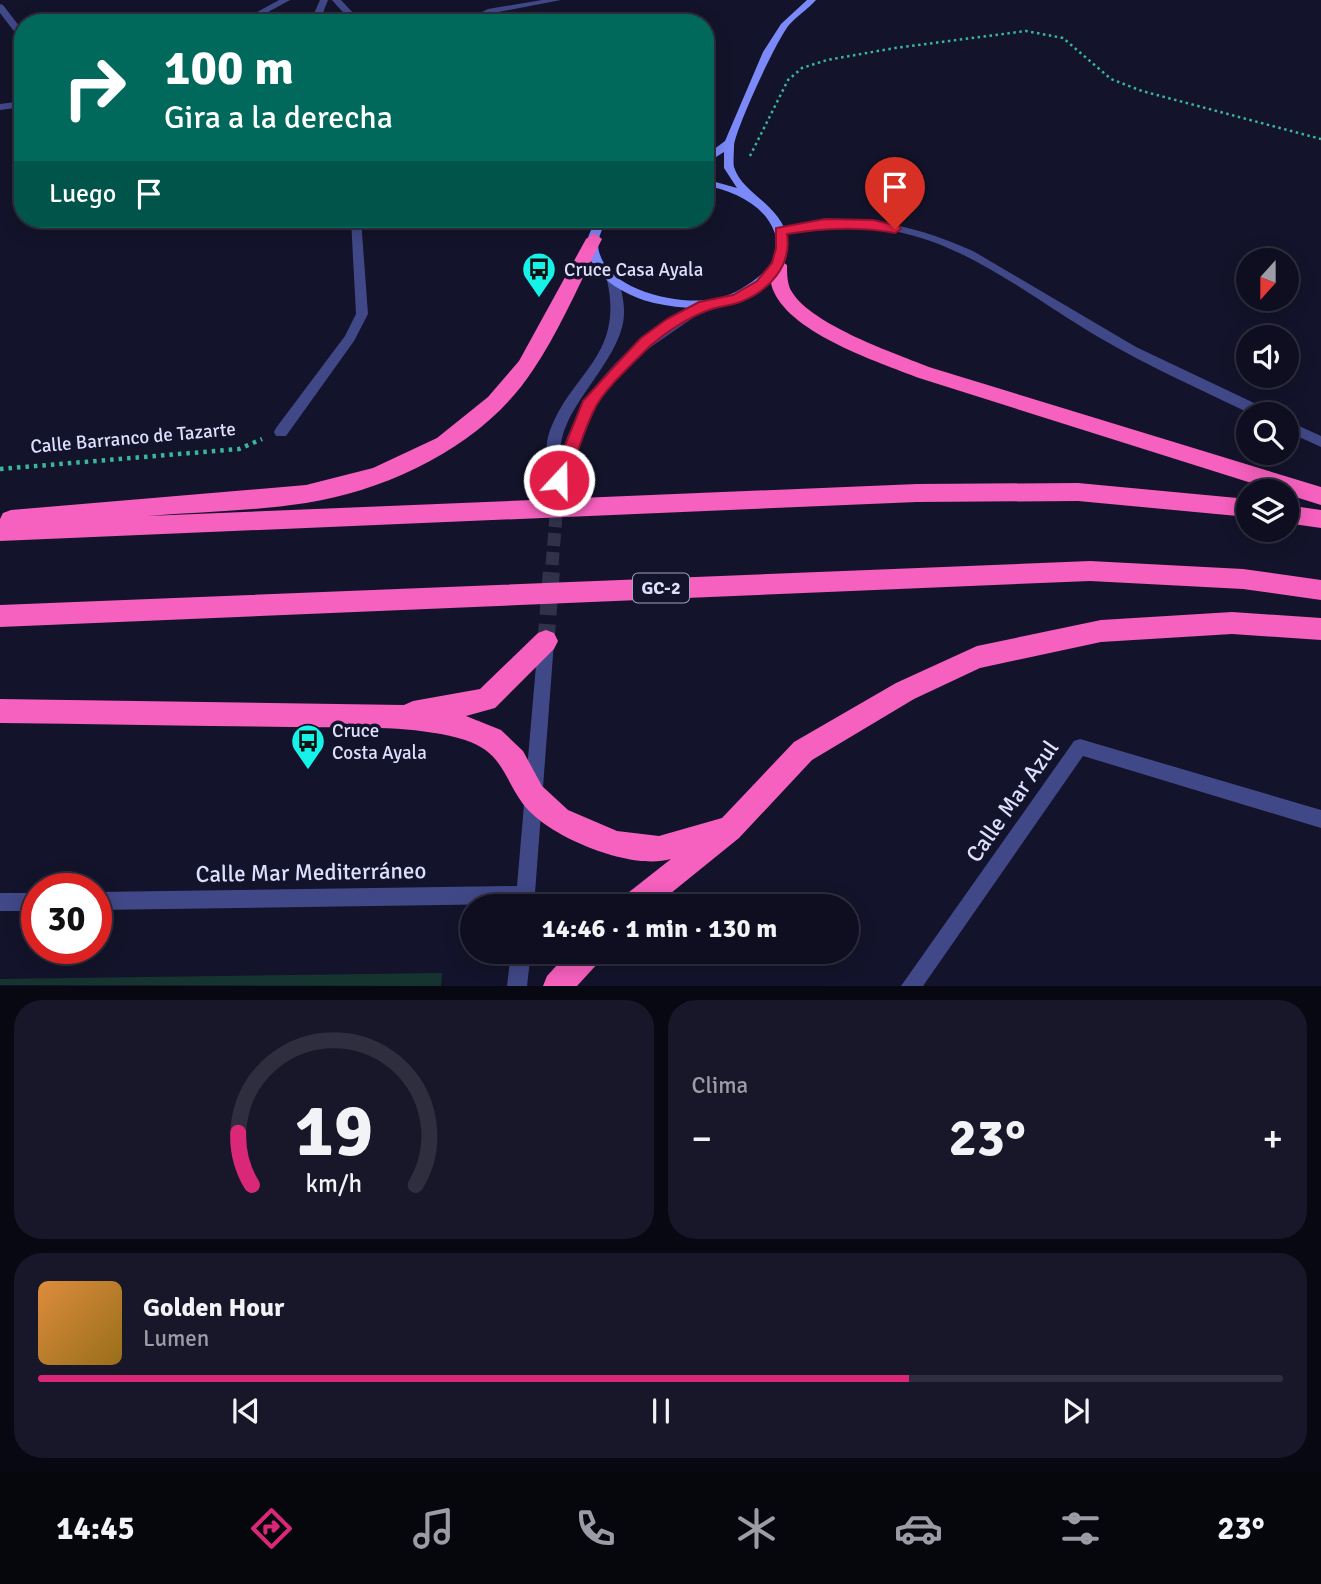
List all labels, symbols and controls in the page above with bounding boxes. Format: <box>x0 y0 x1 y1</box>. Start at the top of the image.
text: 100 m <box>164 38 294 98</box>
icon: right <box>49 42 140 133</box>
text: Gira a la derecha <box>164 98 393 137</box>
pin <box>865 157 925 229</box>
icon: arrive <box>876 168 914 206</box>
icon: arrive <box>130 175 168 213</box>
text: Luego <box>49 178 116 210</box>
north arrow <box>1236 248 1298 312</box>
map controls <box>1236 248 1299 542</box>
bus stop icon: Cruce Casa Ayala <box>520 250 558 299</box>
place label: Cruce Casa Ayala <box>564 258 703 282</box>
button: sound <box>1236 325 1299 388</box>
button: search <box>1236 402 1299 465</box>
street label: Calle Barranco de Tazarte <box>29 417 237 459</box>
position arrow <box>522 443 596 517</box>
button: layers <box>1236 479 1299 542</box>
road number: GC-2 <box>633 574 689 602</box>
place label: Cruce Costa Ayala <box>332 719 427 765</box>
bus stop icon: Cruce Costa Ayala <box>289 722 327 771</box>
street label: Calle Mar Azul <box>960 734 1065 868</box>
street label: Calle Mar Mediterráneo <box>195 856 427 889</box>
speed limit sign: 30 <box>21 873 112 964</box>
text: 14:46 · 1 min · 130 m <box>542 913 777 945</box>
text: Clima <box>692 1071 748 1100</box>
text: 19 <box>294 1088 373 1177</box>
text: 23° <box>949 1106 1026 1170</box>
text: − <box>692 1115 712 1162</box>
text: + <box>1262 1115 1283 1162</box>
text: km/h <box>305 1168 362 1199</box>
text: Golden Hour <box>143 1292 284 1324</box>
text: Lumen <box>143 1324 209 1353</box>
icon: previous <box>227 1392 265 1430</box>
icon: pause <box>642 1392 680 1430</box>
icon: next <box>1057 1392 1095 1430</box>
icon: directions <box>247 1504 296 1553</box>
icon: music <box>409 1504 458 1553</box>
icon: phone <box>571 1504 620 1553</box>
icon: climate <box>732 1504 781 1553</box>
icon: car <box>894 1504 943 1553</box>
icon: filters <box>1056 1504 1105 1553</box>
text: 14:45 <box>56 1509 135 1548</box>
text: 23° <box>1217 1509 1265 1548</box>

